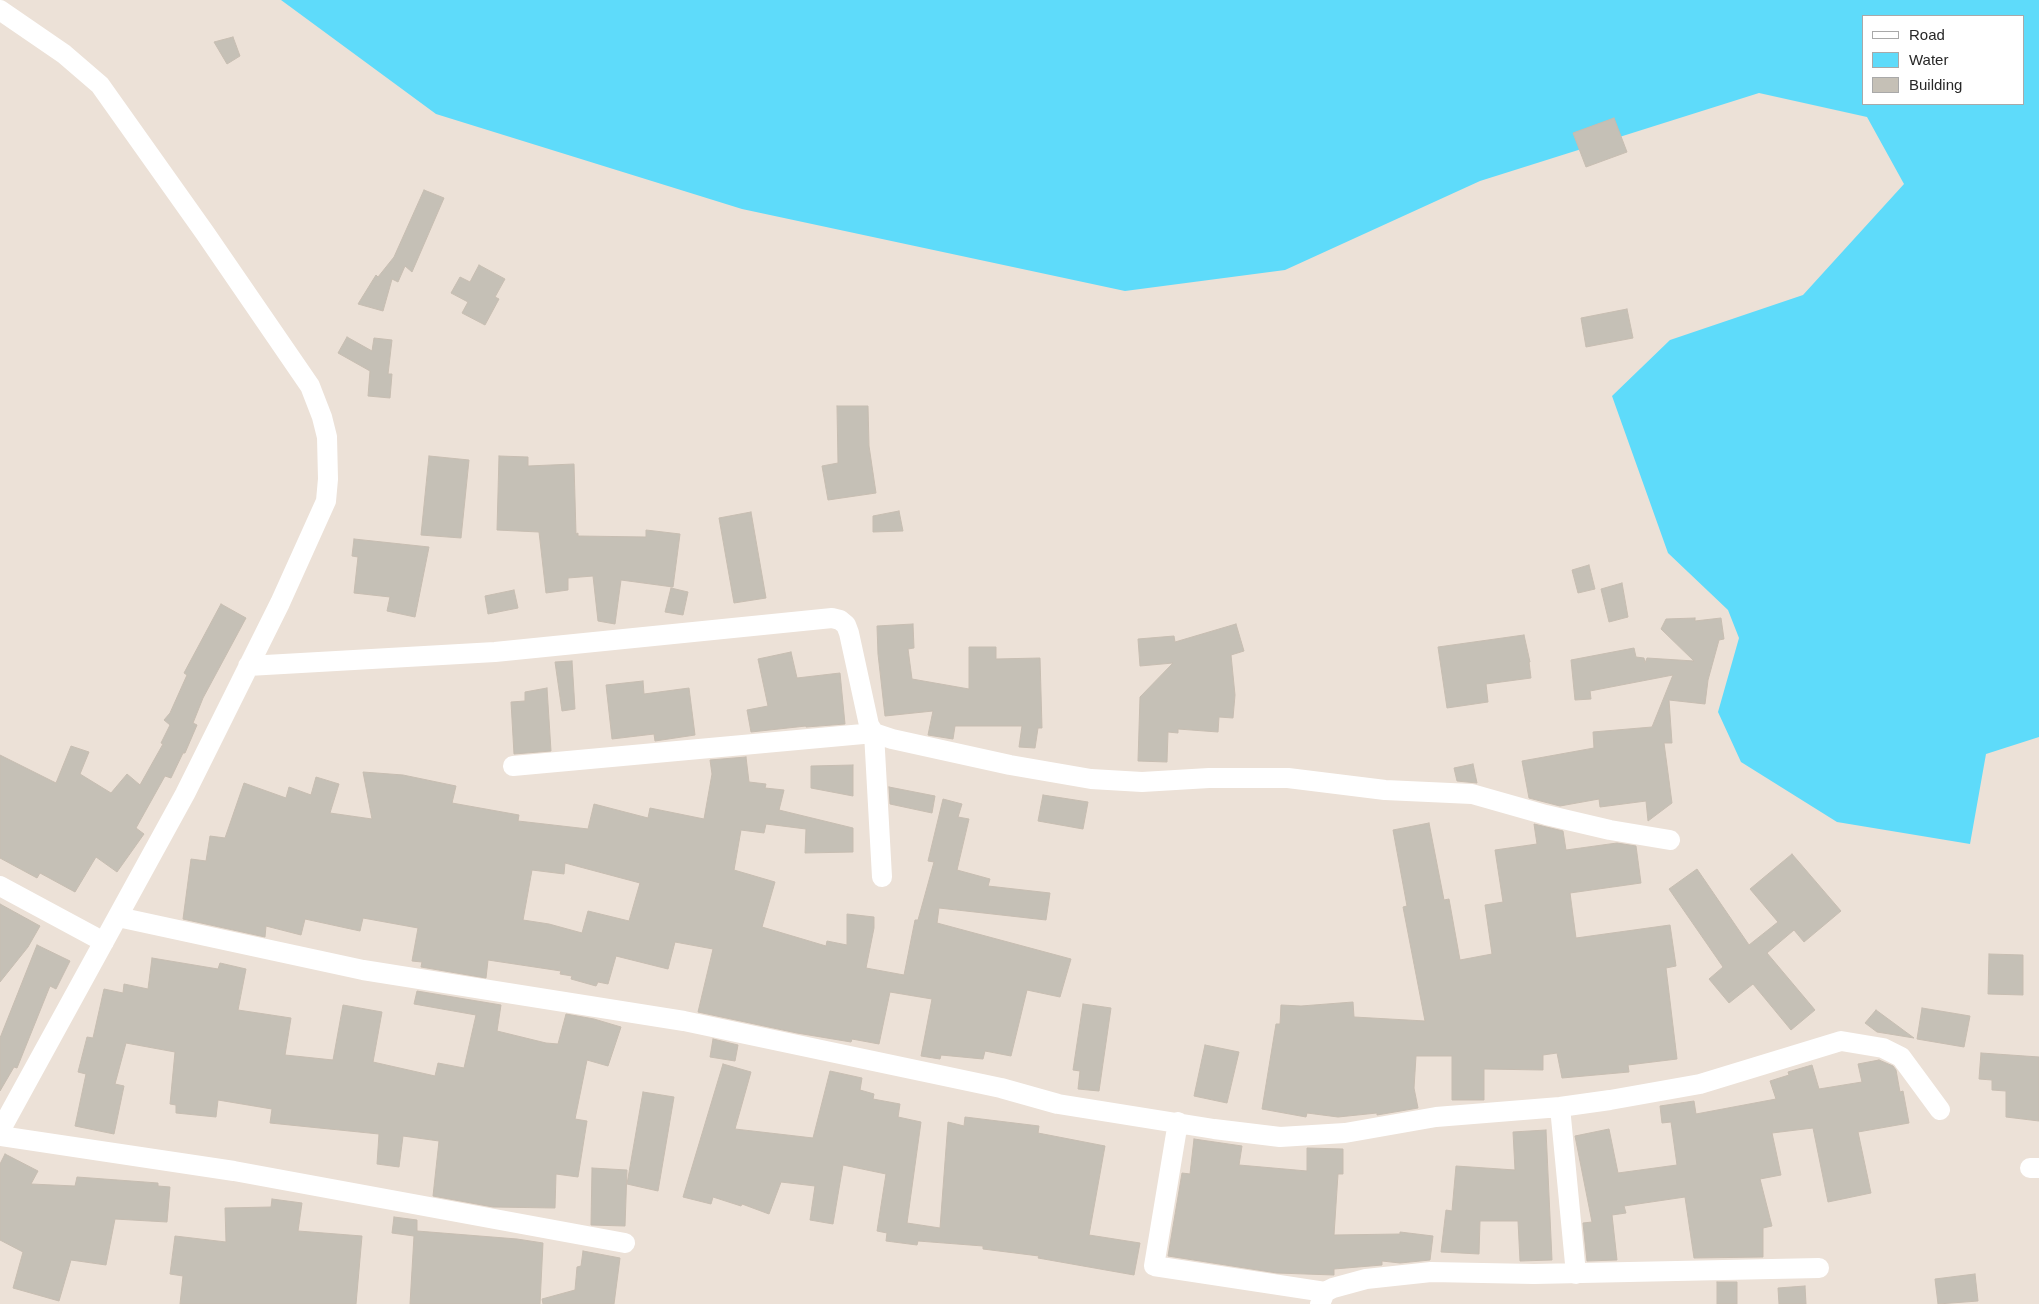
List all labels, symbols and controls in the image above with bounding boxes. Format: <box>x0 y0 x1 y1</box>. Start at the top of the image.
legend <box>1862 15 2024 105</box>
text: Road <box>1909 26 1945 43</box>
text: Water <box>1909 51 1948 68</box>
text: Building <box>1909 76 1962 93</box>

